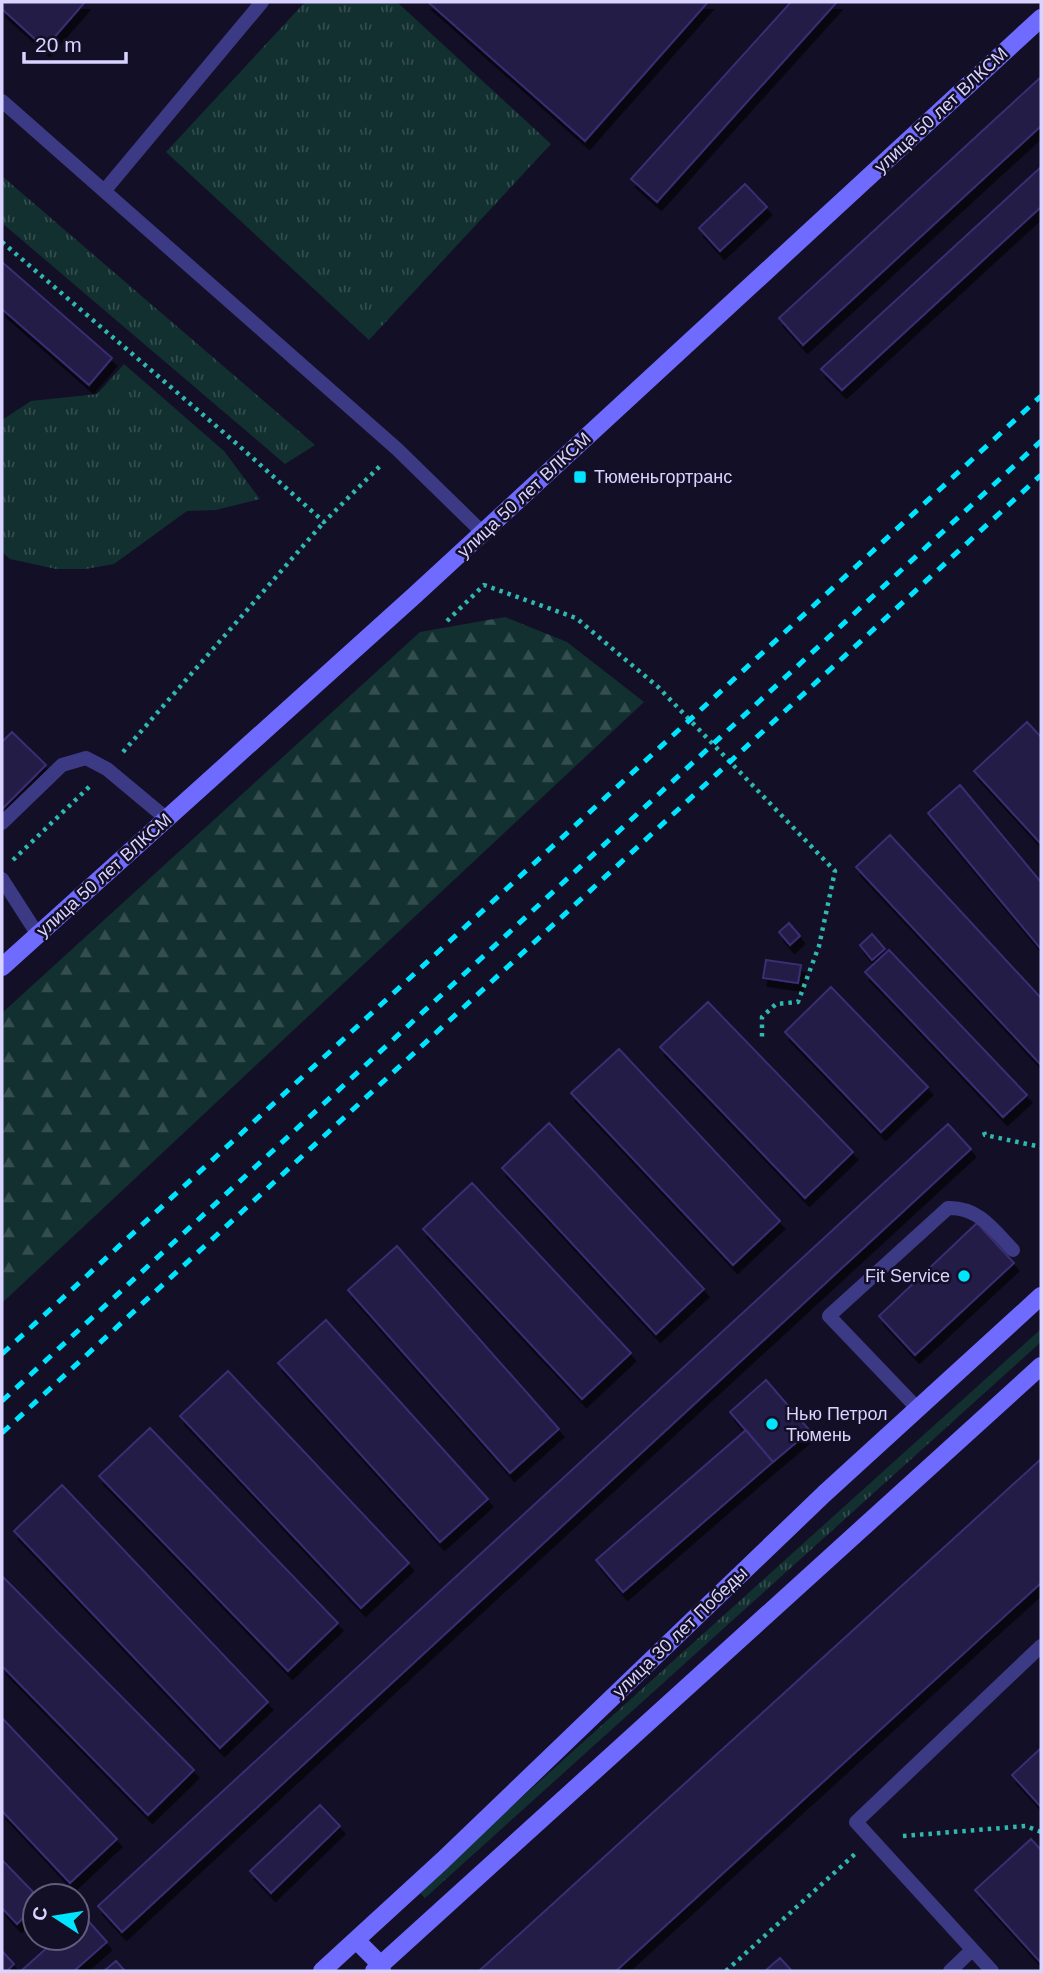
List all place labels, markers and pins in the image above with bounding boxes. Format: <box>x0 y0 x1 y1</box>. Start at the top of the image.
place label: Тюменьгортранс <box>594 467 732 487</box>
marker: Тюменьгортранс <box>572 469 588 485</box>
place label: Fit Service <box>865 1266 950 1286</box>
marker: Fit Service <box>956 1268 972 1284</box>
place label: Нью Петрол Тюмень <box>786 1404 888 1445</box>
marker: Нью Петрол Тюмень <box>764 1416 780 1432</box>

